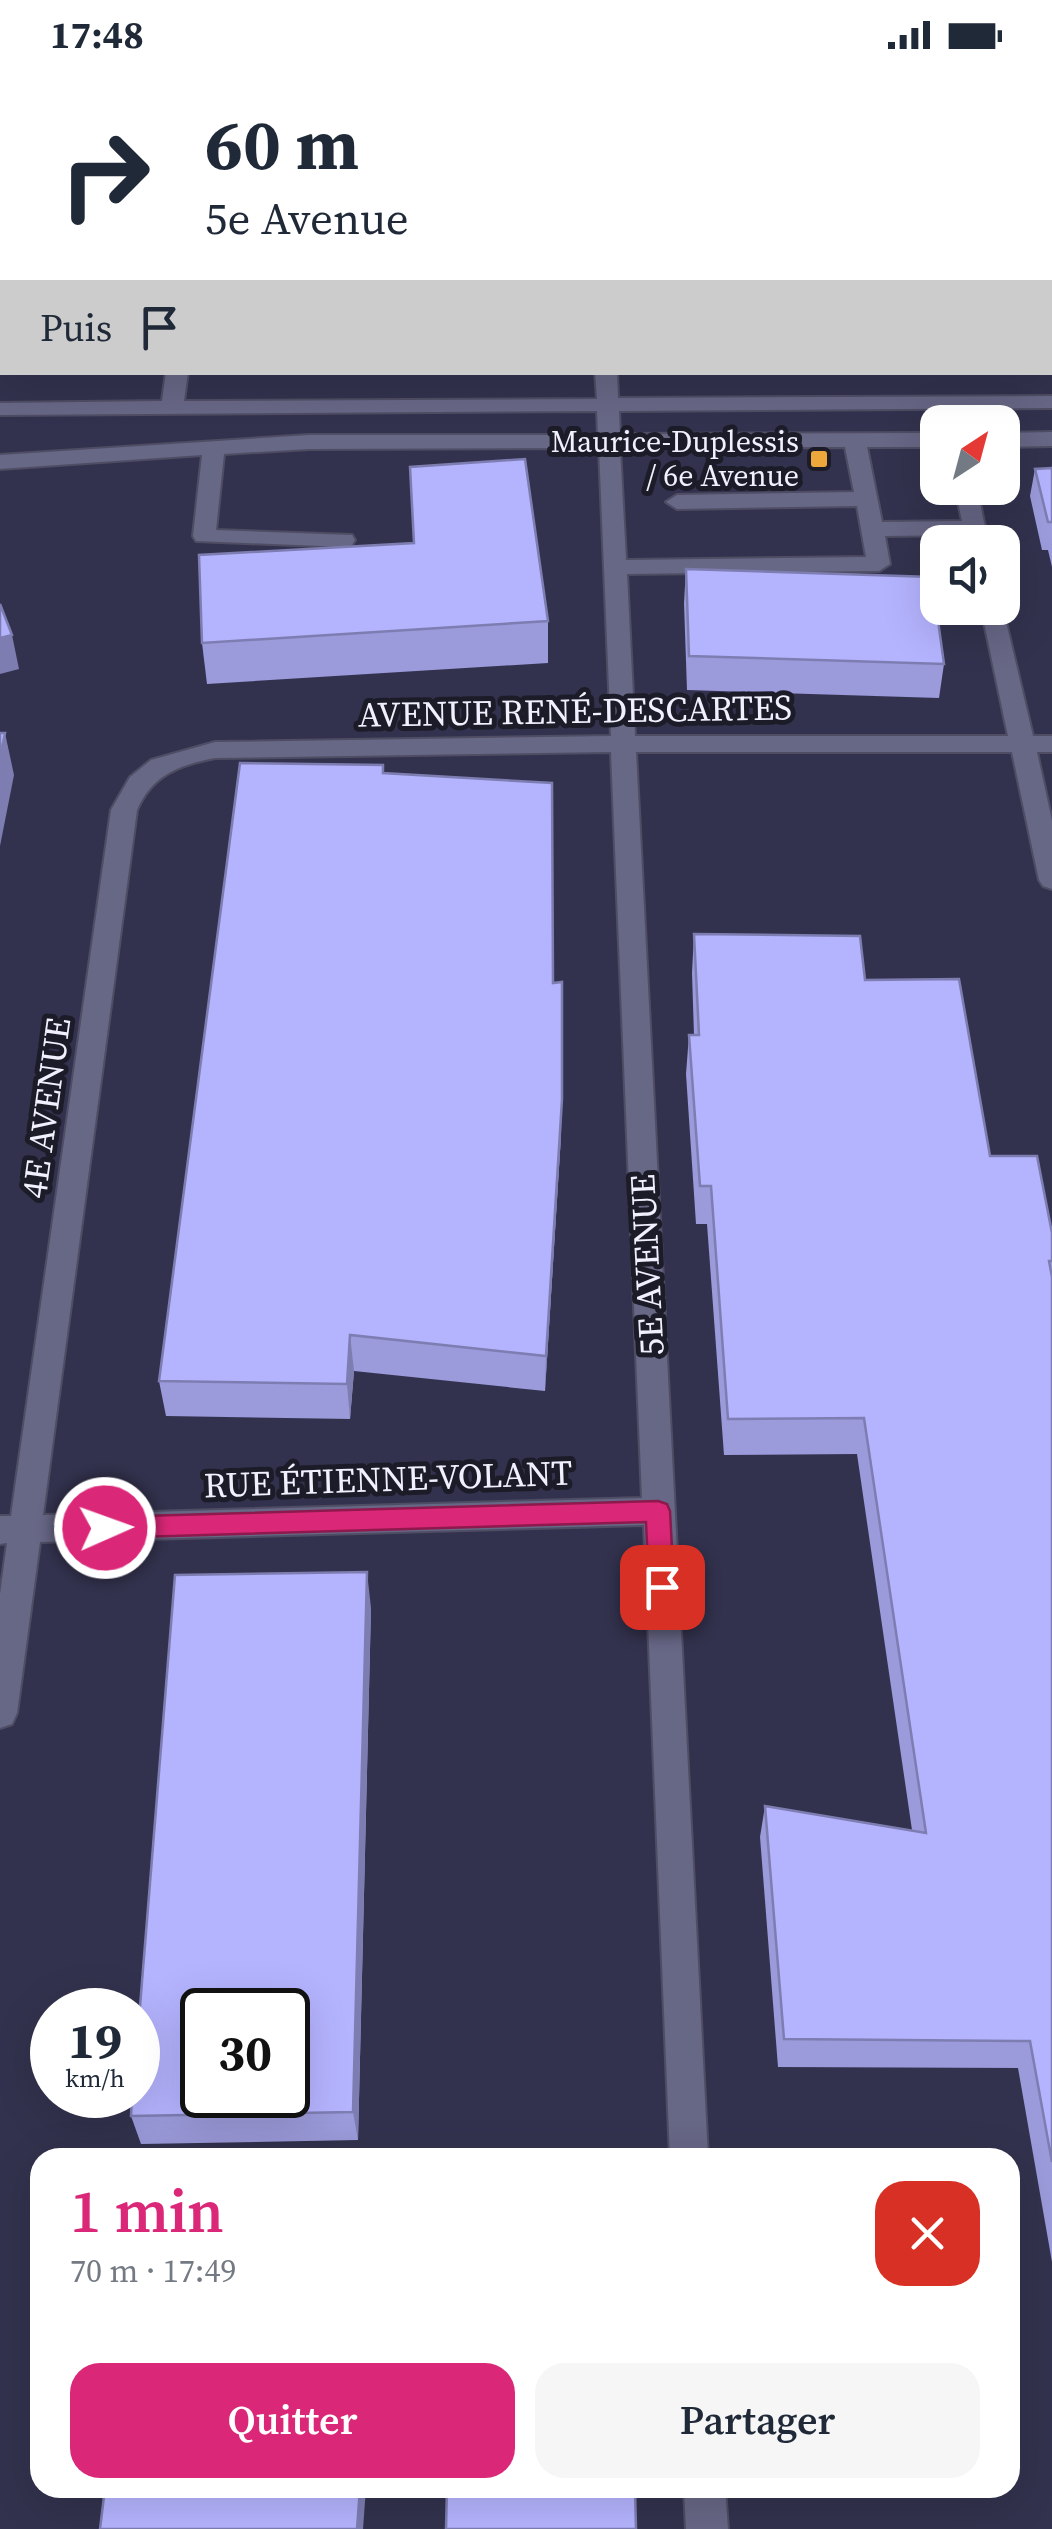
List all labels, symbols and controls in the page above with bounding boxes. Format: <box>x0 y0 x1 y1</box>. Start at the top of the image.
text: 17:48 <box>50 9 144 61</box>
text: 60 m <box>205 96 359 192</box>
icon: right <box>40 110 170 240</box>
text: 5e Avenue <box>205 187 409 249</box>
icon: arrive <box>132 300 187 355</box>
text: Puis <box>40 302 112 354</box>
north arrow <box>920 405 1020 505</box>
map controls <box>920 405 1020 625</box>
place label: Maurice-Duplessis / 6e Avenue <box>551 421 799 496</box>
marker: Maurice-Duplessis / 6e Avenue <box>808 448 830 470</box>
button: sound <box>920 525 1020 625</box>
street label: AVENUE RENÉ-DESCARTES <box>358 683 792 739</box>
street label: 4E AVENUE <box>10 1015 82 1201</box>
street label: 5E AVENUE <box>618 1173 676 1357</box>
street label: RUE ÉTIENNE-VOLANT <box>203 1449 573 1509</box>
position arrow <box>53 1476 157 1580</box>
pin <box>620 1545 705 1630</box>
icon: arrive <box>635 1560 690 1615</box>
speed limit sign: 30 <box>180 1988 310 2118</box>
text: 19 <box>68 2006 122 2075</box>
text: km/h <box>65 2061 125 2095</box>
text: 1 min <box>70 2170 224 2252</box>
button: close <box>875 2181 980 2286</box>
text: 70 m · 17:49 <box>70 2249 236 2293</box>
button: Quitter <box>70 2363 515 2478</box>
button: Partager <box>535 2363 980 2478</box>

